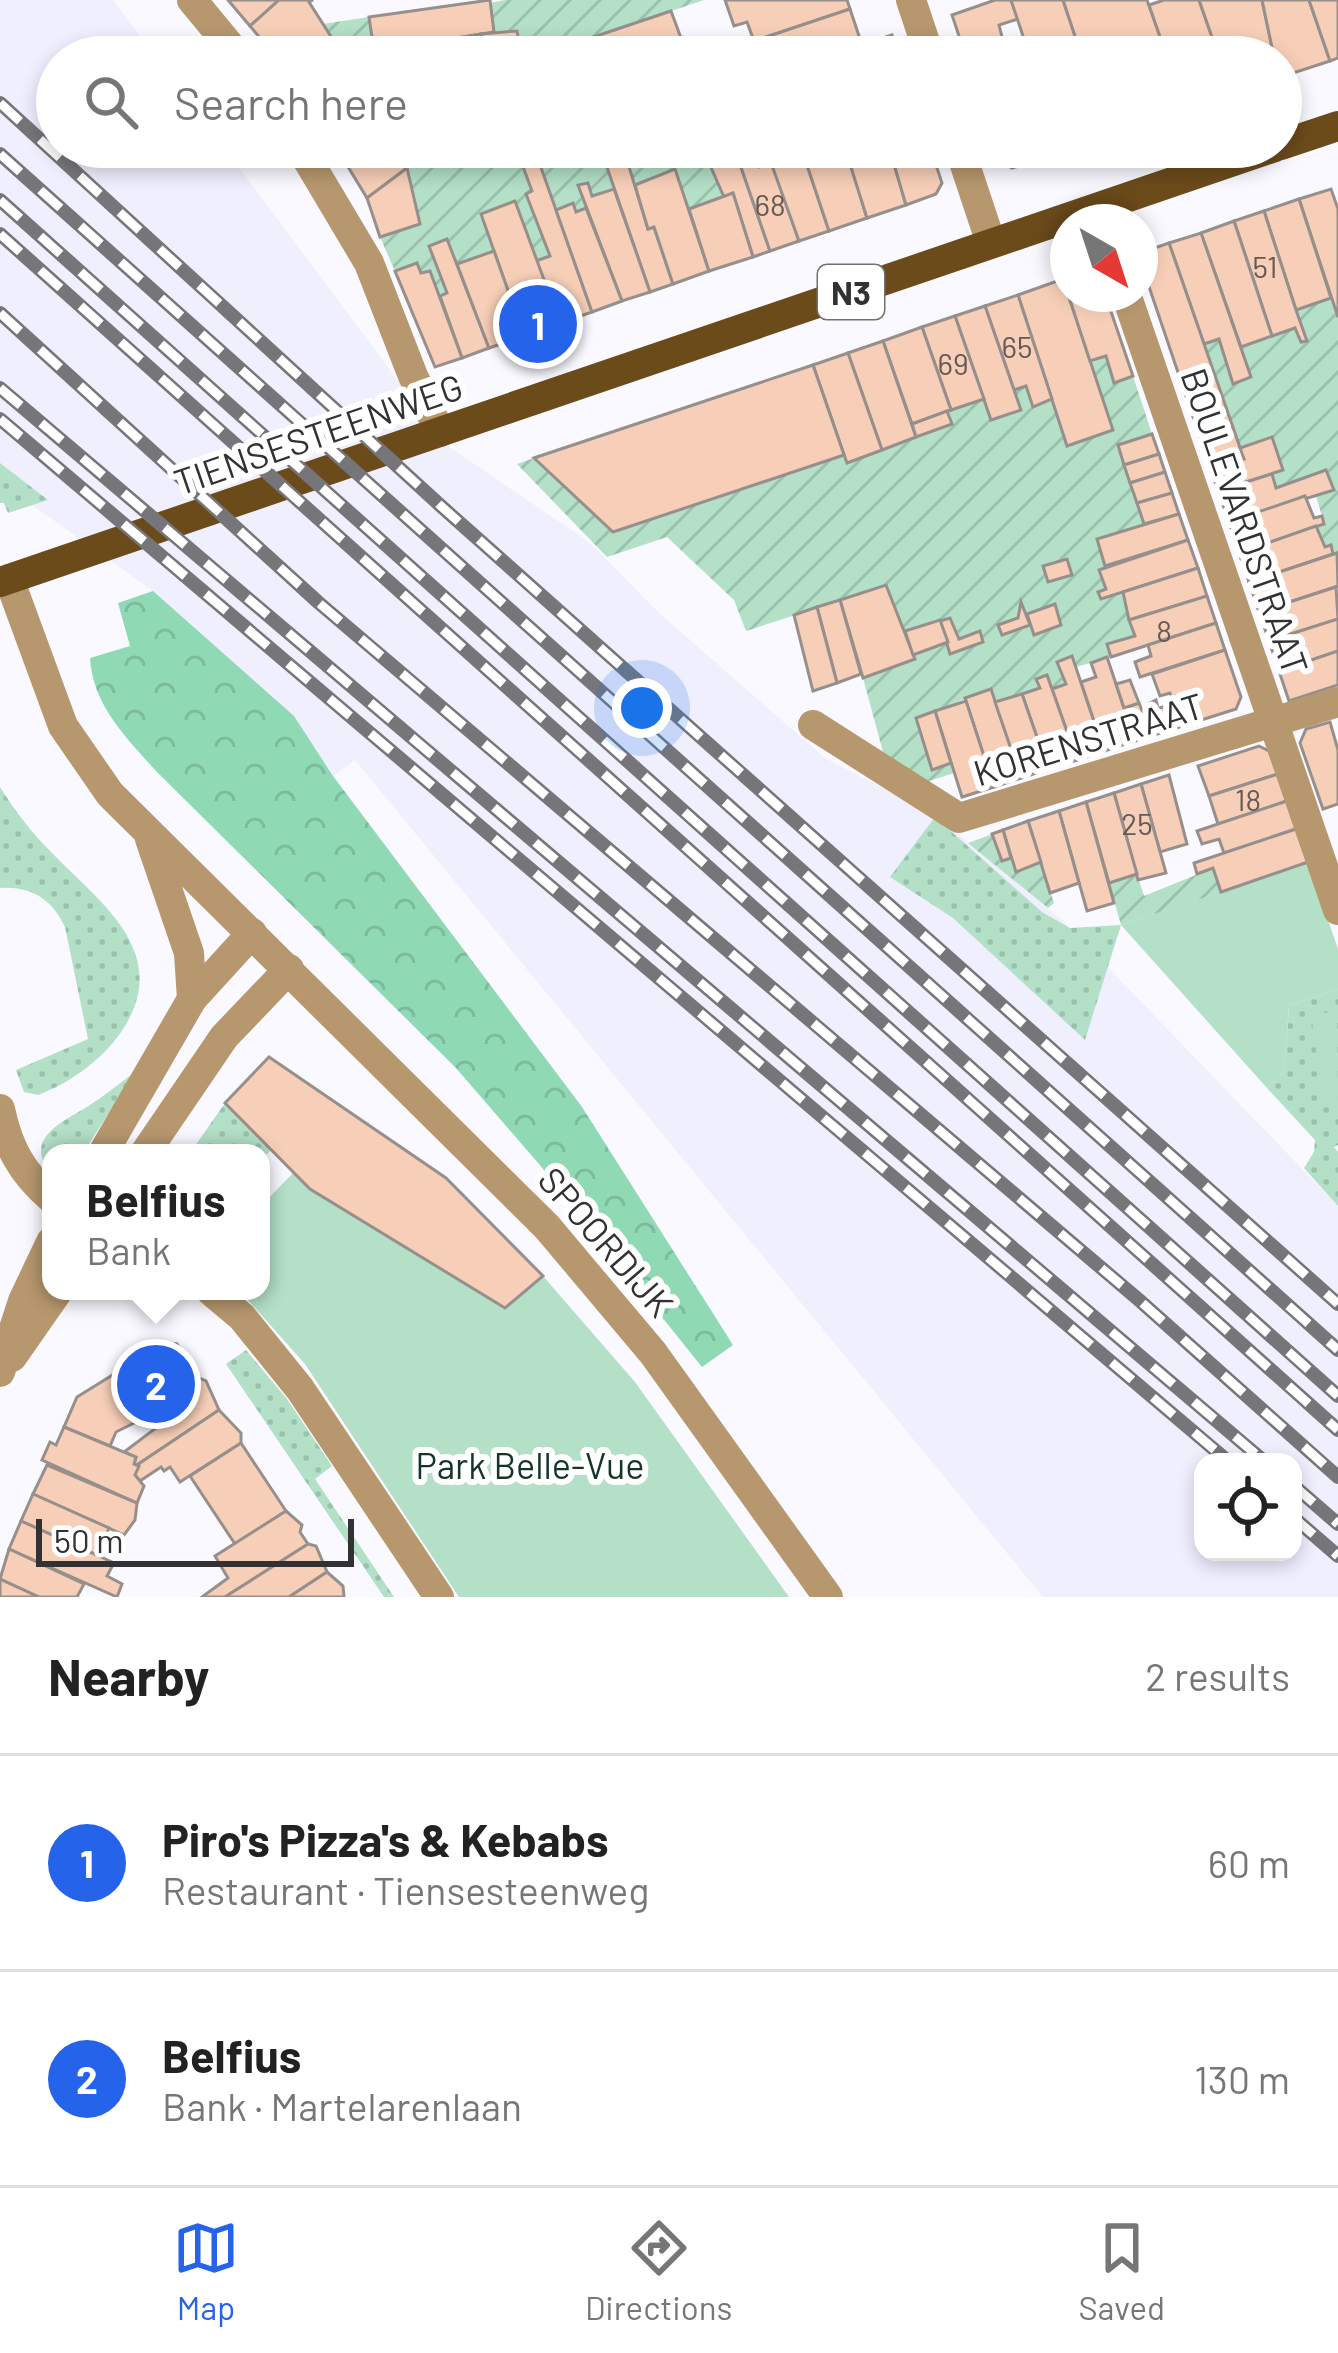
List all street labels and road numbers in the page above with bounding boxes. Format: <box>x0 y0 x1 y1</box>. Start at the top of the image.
road number: N3 <box>818 265 884 319</box>
street label: BOULEVARDSTRAAT <box>1173 362 1319 680</box>
street label: TIENSESTEENWEG <box>168 363 468 503</box>
street label: KORENSTRAAT <box>968 683 1208 793</box>
street label: SPOORDIJK <box>531 1158 683 1324</box>

